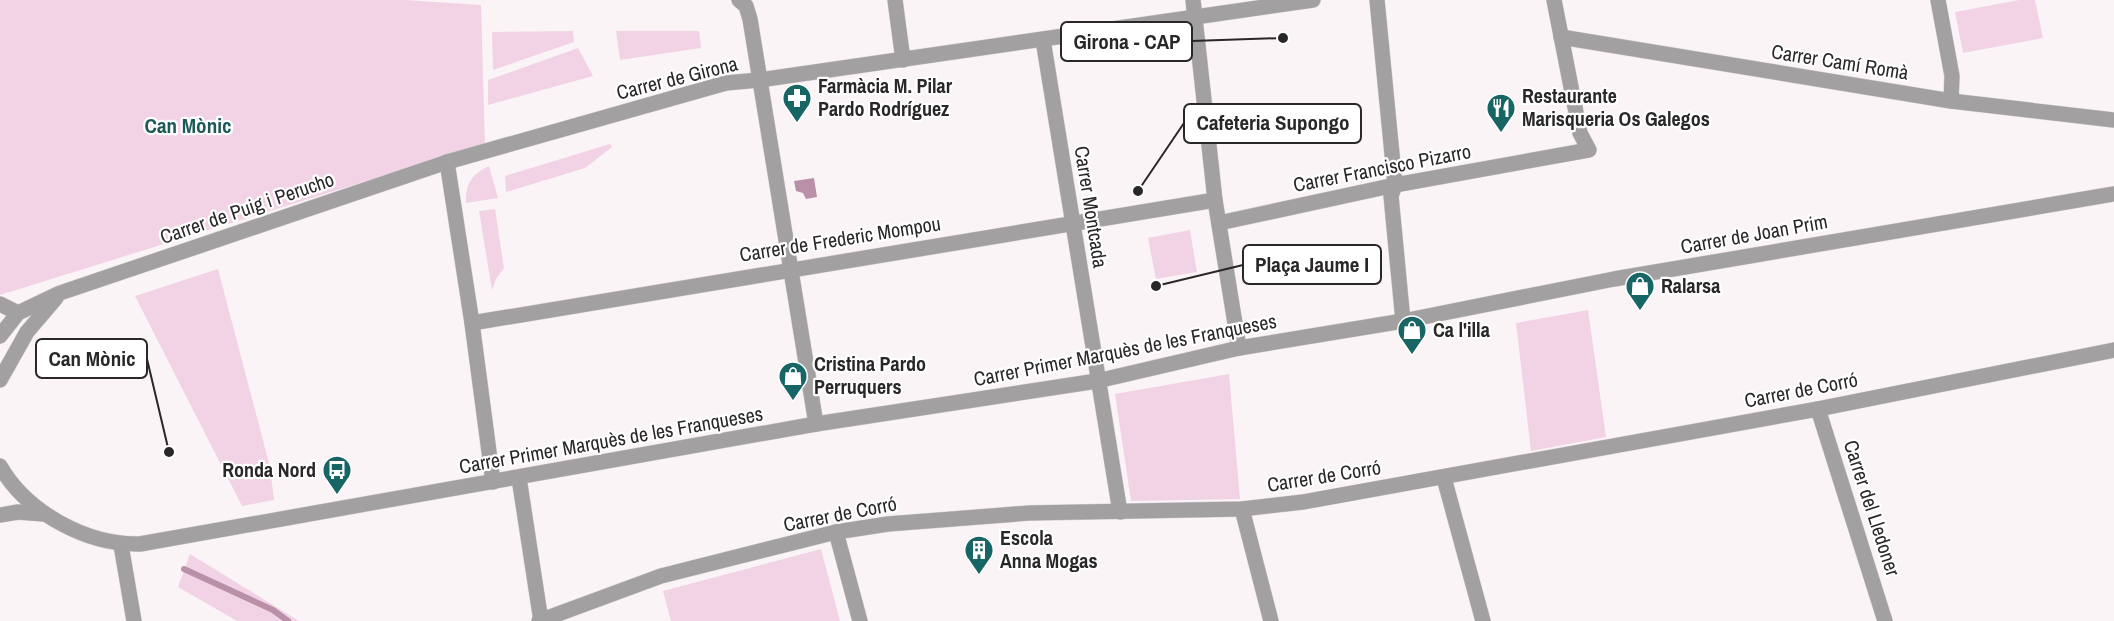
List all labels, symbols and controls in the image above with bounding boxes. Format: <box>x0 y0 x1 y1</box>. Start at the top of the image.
callout: Girona - CAP <box>1061 22 1192 61</box>
text: Girona - CAP <box>1073 27 1181 56</box>
street label: Carrer Camí Romà <box>1770 37 1911 86</box>
street label: Carrer de Girona <box>613 49 740 106</box>
place label: Farmàcia M. Pilar Pardo Rodríguez <box>818 72 953 122</box>
pharmacy icon: Farmàcia M. Pilar Pardo Rodríguez <box>781 82 813 124</box>
place label: Restaurante Marisqueria Os Galegos <box>1522 82 1710 132</box>
restaurant icon: Restaurante Marisqueria Os Galegos <box>1485 92 1517 134</box>
callout: Cafeteria Supongo <box>1184 104 1361 143</box>
text: Cafeteria Supongo <box>1196 108 1350 137</box>
district label: Can Mònic <box>144 111 232 140</box>
street label: Carrer Francisco Pizarro <box>1291 137 1473 198</box>
street label: Carrer Montcada <box>1069 144 1114 270</box>
street label: Carrer de Puig i Perucho <box>156 165 337 250</box>
street label: Carrer de Joan Prim <box>1678 207 1829 260</box>
street label: Carrer de Frederic Mompou <box>737 209 942 268</box>
callout: Plaça Jaume I <box>1243 245 1381 284</box>
text: Plaça Jaume I <box>1255 250 1369 279</box>
shop icon: Ralarsa <box>1624 270 1656 312</box>
place label: Ralarsa <box>1661 272 1720 299</box>
street label: Carrer Primer Marquès de les Franqueses <box>971 307 1279 392</box>
shop icon: Ca l'illa <box>1396 314 1428 356</box>
place label: Ca l'illa <box>1433 316 1490 343</box>
callout: Can Mònic <box>36 339 147 378</box>
text: Can Mònic <box>48 344 136 373</box>
place label: Cristina Pardo Perruquers <box>814 350 926 400</box>
shop icon: Cristina Pardo Perruquers <box>777 360 809 402</box>
street label: Carrer de Corró <box>1742 365 1860 414</box>
street label: Carrer Primer Marquès de les Franqueses <box>457 399 765 480</box>
street label: Carrer del Lledoner <box>1838 436 1907 580</box>
street label: Carrer de Corró <box>1265 453 1383 498</box>
bus stop icon: Ronda Nord <box>321 454 353 496</box>
place label: Ronda Nord <box>222 456 316 483</box>
street label: Carrer de Corró <box>781 489 899 538</box>
place label: Escola Anna Mogas <box>1000 524 1098 574</box>
building icon: Escola Anna Mogas <box>963 534 995 576</box>

